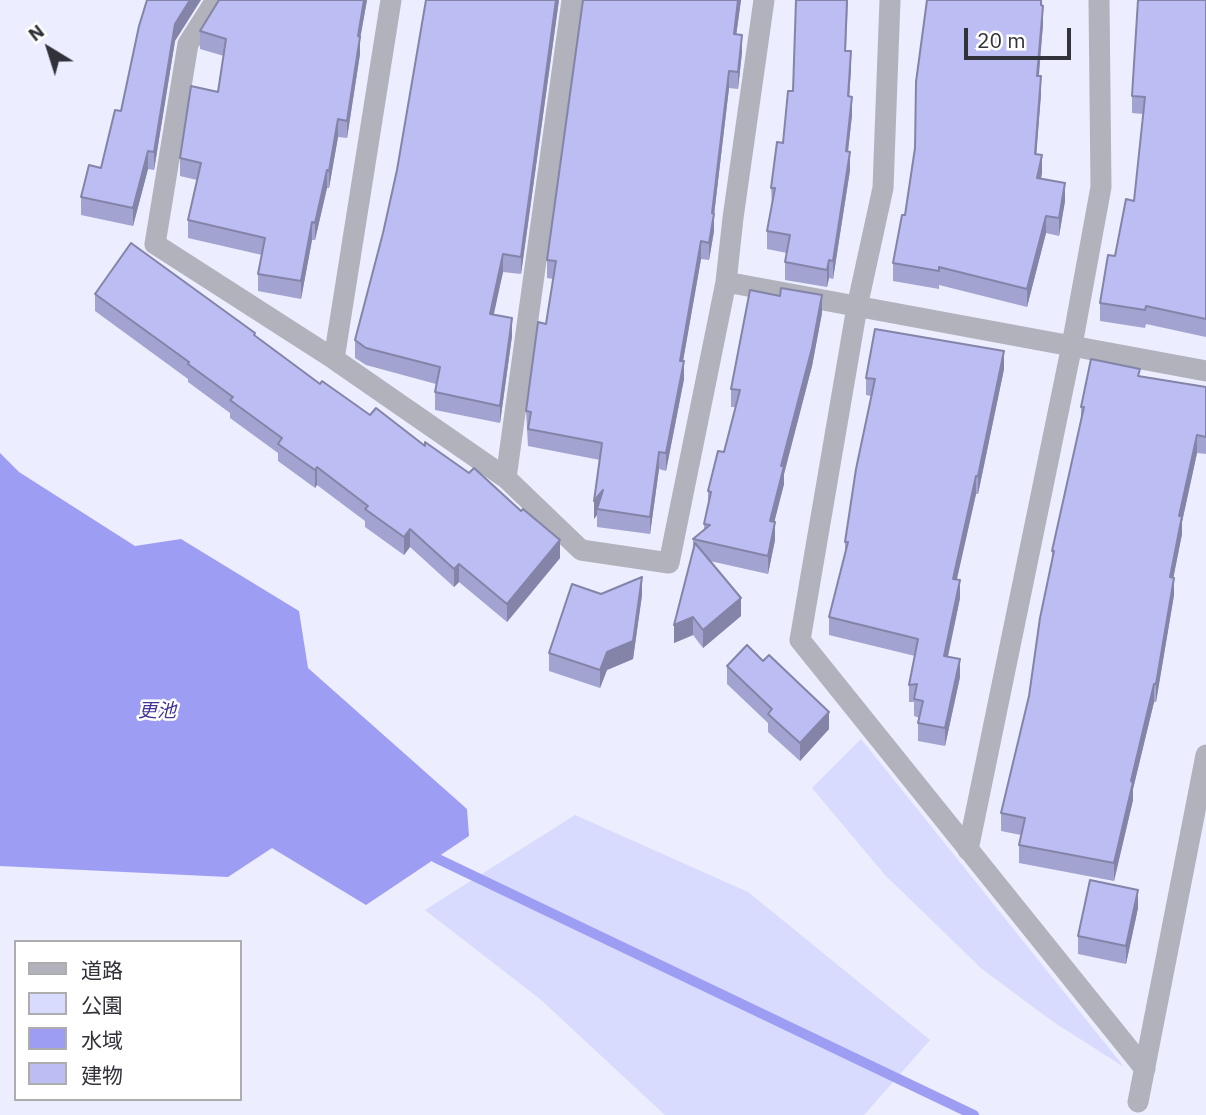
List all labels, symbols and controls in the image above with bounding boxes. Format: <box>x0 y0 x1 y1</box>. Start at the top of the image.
north arrow <box>14 14 84 84</box>
scale bar <box>968 14 1075 58</box>
text: N <box>23 19 49 46</box>
text: 20 m <box>977 26 1026 54</box>
water label: 更池 <box>138 701 176 723</box>
legend <box>14 940 242 1101</box>
text: 道路 <box>81 956 123 984</box>
text: 公園 <box>81 991 123 1019</box>
text: 水域 <box>81 1026 123 1054</box>
text: 建物 <box>81 1061 123 1089</box>

